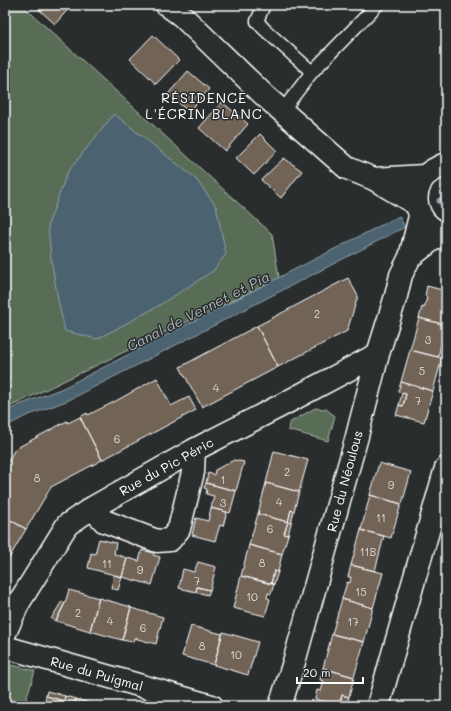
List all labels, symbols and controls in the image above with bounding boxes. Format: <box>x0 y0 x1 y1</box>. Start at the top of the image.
district label: RÉSIDENCE L'ÉCRIN BLANC <box>145 88 263 123</box>
water label: Canal de Vernet et Pia <box>123 267 273 355</box>
house number: 2 <box>314 306 320 321</box>
house number: 3 <box>425 332 432 347</box>
house number: 5 <box>419 363 425 378</box>
house number: 4 <box>213 380 220 395</box>
house number: 7 <box>415 393 421 408</box>
street label: Rue du Néoulous <box>322 429 366 533</box>
house number: 6 <box>114 431 120 446</box>
street label: Rue du Pic Péric <box>116 433 216 499</box>
house number: 2 <box>284 464 290 479</box>
house number: 8 <box>34 470 41 485</box>
house number: 1 <box>221 472 225 487</box>
house number: 9 <box>388 477 395 492</box>
house number: 4 <box>276 494 283 509</box>
house number: 3 <box>220 495 227 510</box>
house number: 11 <box>376 510 386 525</box>
house number: 6 <box>267 521 273 536</box>
house number: 11B <box>360 544 376 559</box>
house number: 8 <box>259 555 266 570</box>
house number: 11 <box>102 556 112 571</box>
house number: 9 <box>137 562 144 577</box>
house number: 7 <box>194 573 200 588</box>
house number: 15 <box>355 584 367 599</box>
house number: 10 <box>246 589 258 604</box>
house number: 2 <box>75 605 81 620</box>
house number: 4 <box>107 613 114 628</box>
house number: 17 <box>347 614 359 629</box>
house number: 6 <box>140 620 146 635</box>
house number: 8 <box>199 638 206 653</box>
house number: 10 <box>230 647 242 662</box>
street label: Rue du Puigmal <box>49 652 145 694</box>
scale bar <box>297 659 363 685</box>
text: 20 m <box>303 664 331 680</box>

